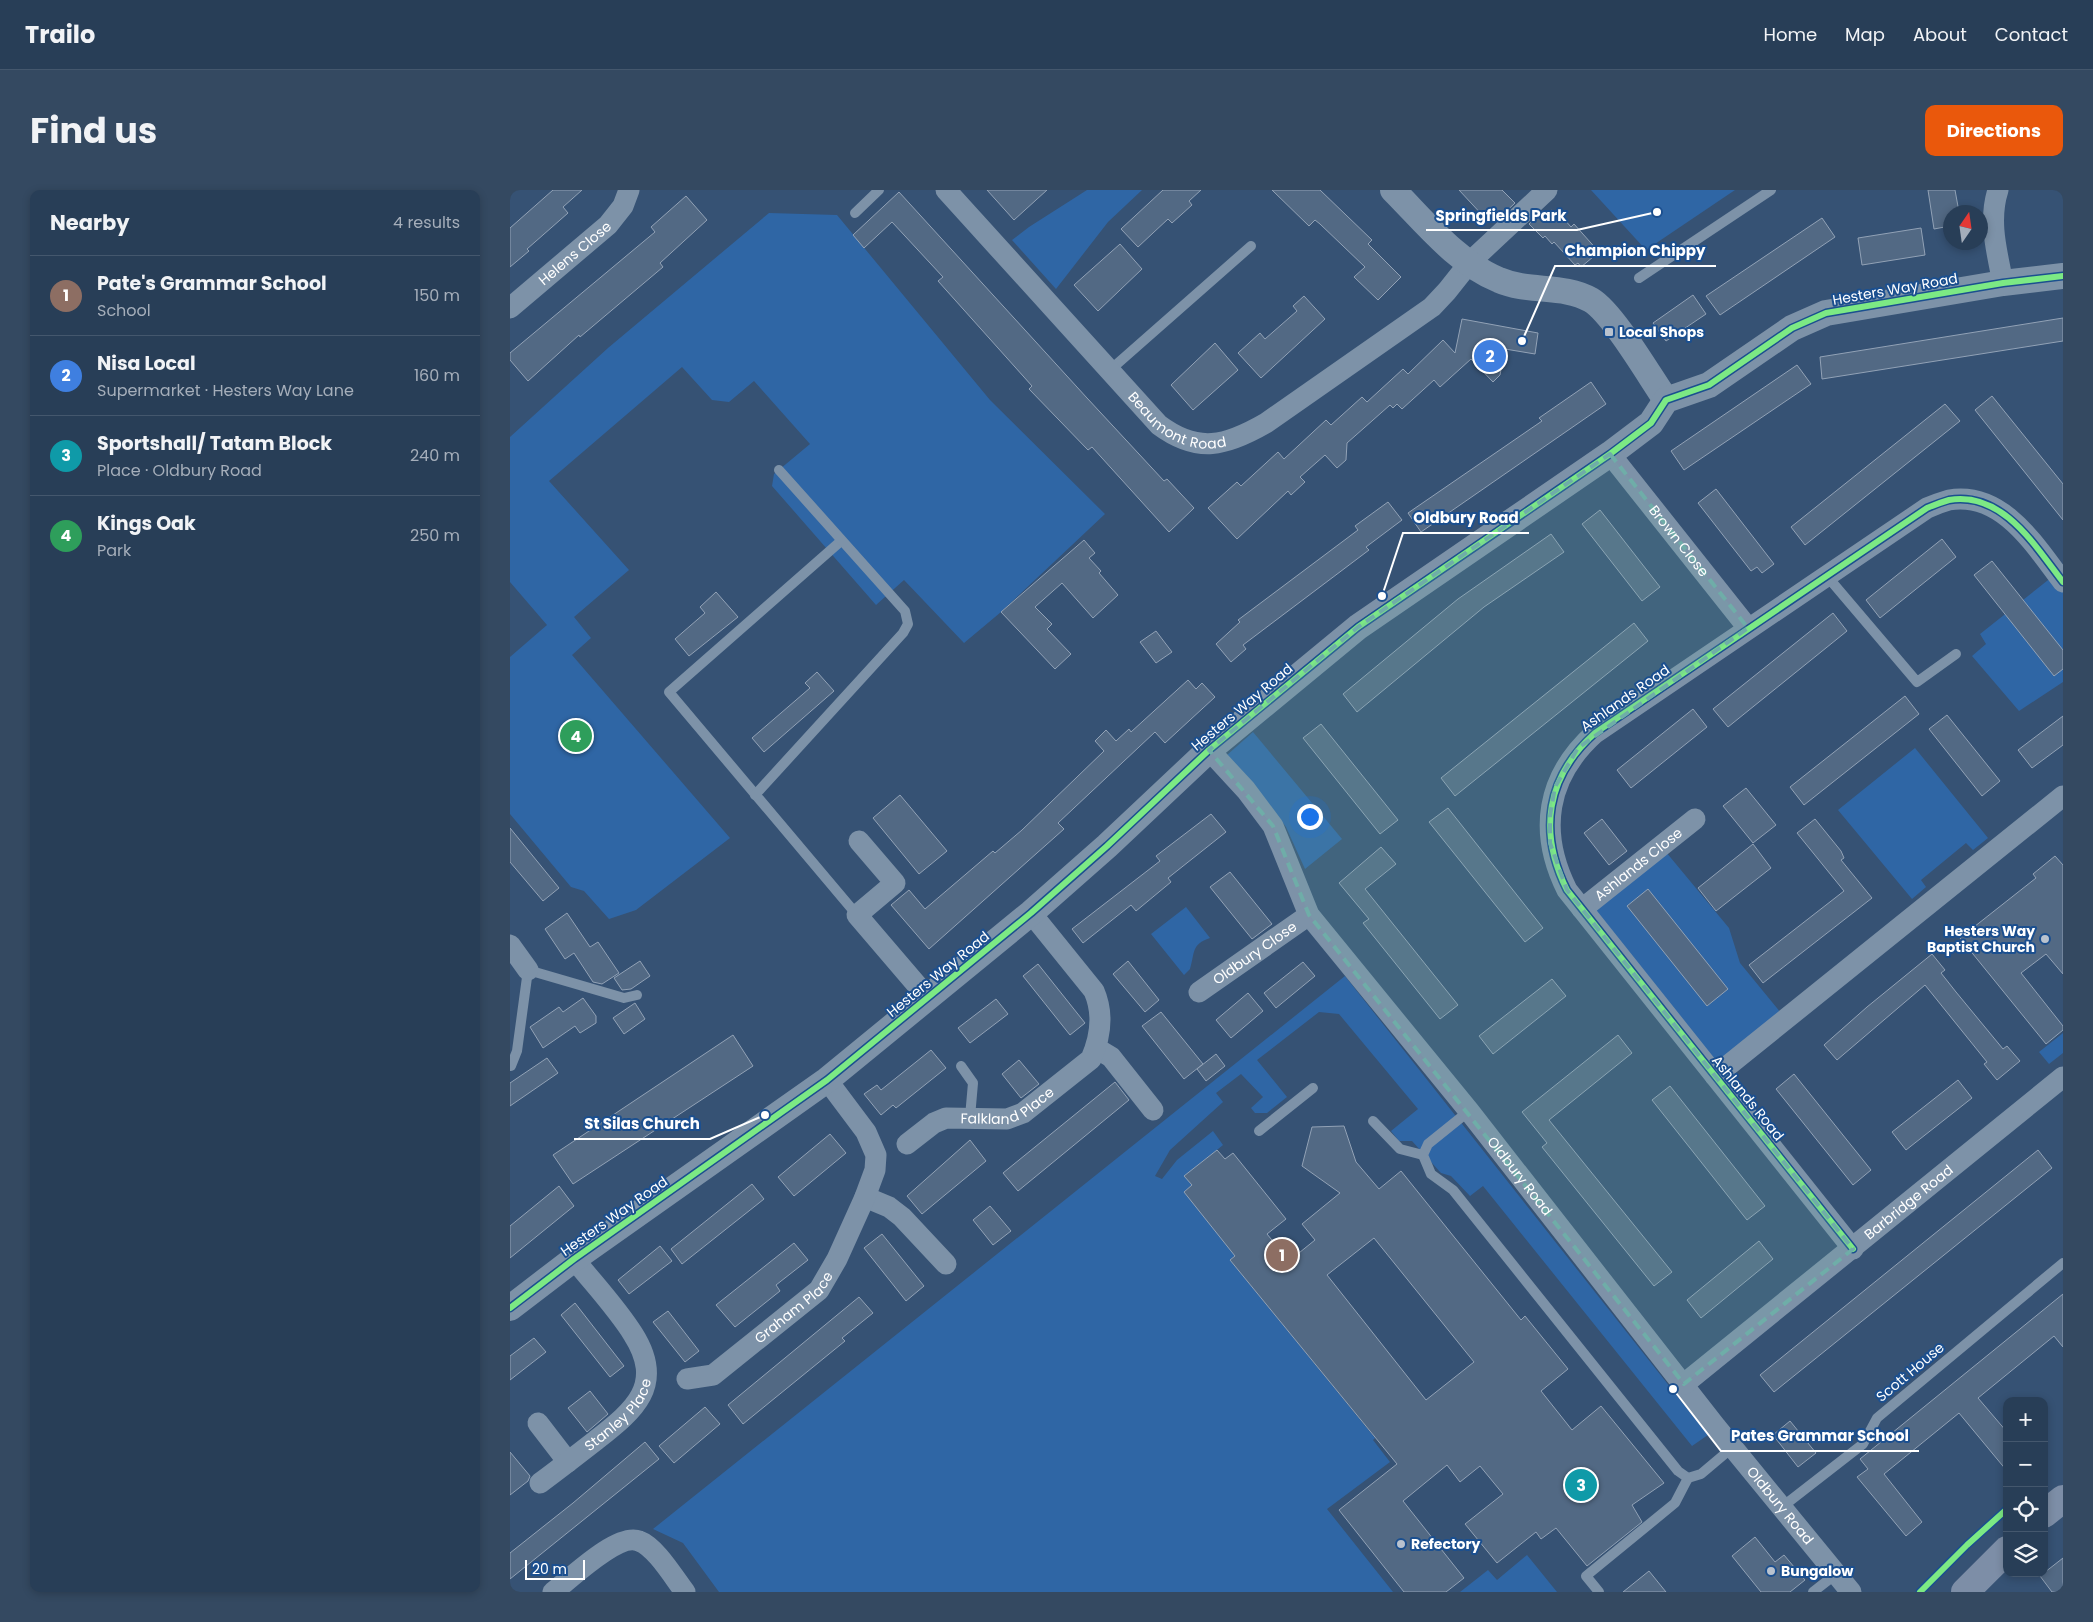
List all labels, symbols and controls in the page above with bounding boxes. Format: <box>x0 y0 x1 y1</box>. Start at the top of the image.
text: Trailo <box>25 18 95 51</box>
text: Home <box>1763 22 1817 47</box>
text: Map <box>1845 22 1885 47</box>
text: About <box>1913 22 1967 47</box>
text: Contact <box>1995 22 2068 47</box>
button: Directions <box>1925 105 2063 156</box>
text: Find us <box>30 106 157 155</box>
callout: Springfields Park <box>1426 200 1577 230</box>
text: Springfields Park <box>1435 205 1567 226</box>
north arrow <box>1943 205 1988 250</box>
text: Nearby <box>50 208 130 237</box>
text: 4 results <box>393 211 460 234</box>
street label: Helens Close <box>534 216 616 290</box>
callout: Champion Chippy <box>1555 236 1716 266</box>
text: Champion Chippy <box>1565 240 1706 261</box>
street label: Hesters Way Road <box>1831 268 1959 310</box>
text: Pate's Grammar School <box>97 270 327 297</box>
text: 1 <box>63 284 69 307</box>
text: 150 m <box>414 284 460 307</box>
text: School <box>97 299 151 322</box>
place label: Local Shops <box>1619 322 1704 342</box>
marker: Local Shops <box>1603 326 1615 338</box>
pin: 2 <box>1474 337 1506 375</box>
text: Nisa Local <box>97 350 196 377</box>
text: 2 <box>61 364 71 387</box>
text: 160 m <box>414 364 460 387</box>
text: Supermarket · Hesters Way Lane <box>97 379 354 402</box>
street label: Beaumont Road <box>1123 387 1228 454</box>
text: Sportshall/ Tatam Block <box>97 430 332 457</box>
text: 3 <box>61 444 71 467</box>
text: 240 m <box>410 444 460 467</box>
text: Place · Oldbury Road <box>97 459 262 482</box>
street label: Brown Close <box>1644 501 1714 581</box>
callout: Oldbury Road <box>1403 503 1529 533</box>
text: Oldbury Road <box>1413 507 1519 528</box>
text: Kings Oak <box>97 510 196 537</box>
text: 4 <box>61 524 71 547</box>
text: 250 m <box>410 524 460 547</box>
text: Park <box>97 539 131 562</box>
street label: Hesters Way Road <box>1187 659 1297 755</box>
street label: Ashlands Road <box>1576 660 1674 736</box>
pin: 4 <box>560 717 592 755</box>
your location <box>1297 804 1323 830</box>
street label: Ashlands Close <box>1590 823 1687 905</box>
street label: Oldbury Close <box>1209 916 1301 989</box>
place label: Hesters Way Baptist Church <box>1927 921 2035 957</box>
street label: Hesters Way Road <box>882 926 994 1022</box>
marker: Hesters Way Baptist Church <box>2039 933 2051 945</box>
street label: Ashlands Road <box>1707 1051 1789 1145</box>
street label: Falkland Place <box>960 1082 1058 1129</box>
callout: St Silas Church <box>574 1109 710 1139</box>
text: St Silas Church <box>584 1113 700 1134</box>
street label: Oldbury Road <box>1482 1132 1557 1220</box>
street label: Barbridge Road <box>1860 1160 1957 1244</box>
street label: Hesters Way Road <box>556 1171 672 1261</box>
pin: 1 <box>1266 1236 1298 1274</box>
street label: Graham Place <box>750 1267 838 1348</box>
street label: Scott House <box>1872 1337 1949 1406</box>
street label: Stanley Place <box>580 1376 656 1456</box>
map controls <box>2003 1397 2048 1577</box>
button: + <box>2003 1397 2048 1442</box>
callout: Pates Grammar School <box>1721 1421 1919 1451</box>
text: Pates Grammar School <box>1731 1425 1909 1446</box>
button: − <box>2003 1442 2048 1487</box>
street label: Oldbury Road <box>1742 1462 1818 1549</box>
pin: 3 <box>1565 1466 1597 1504</box>
button: locate <box>2003 1487 2048 1532</box>
button: layers <box>2003 1532 2048 1577</box>
place label: Refectory <box>1411 1534 1480 1554</box>
marker: Refectory <box>1395 1538 1407 1550</box>
scale bar <box>525 1557 585 1580</box>
text: 20 m <box>532 1559 567 1579</box>
place label: Bungalow <box>1781 1561 1854 1581</box>
marker: Bungalow <box>1765 1565 1777 1577</box>

